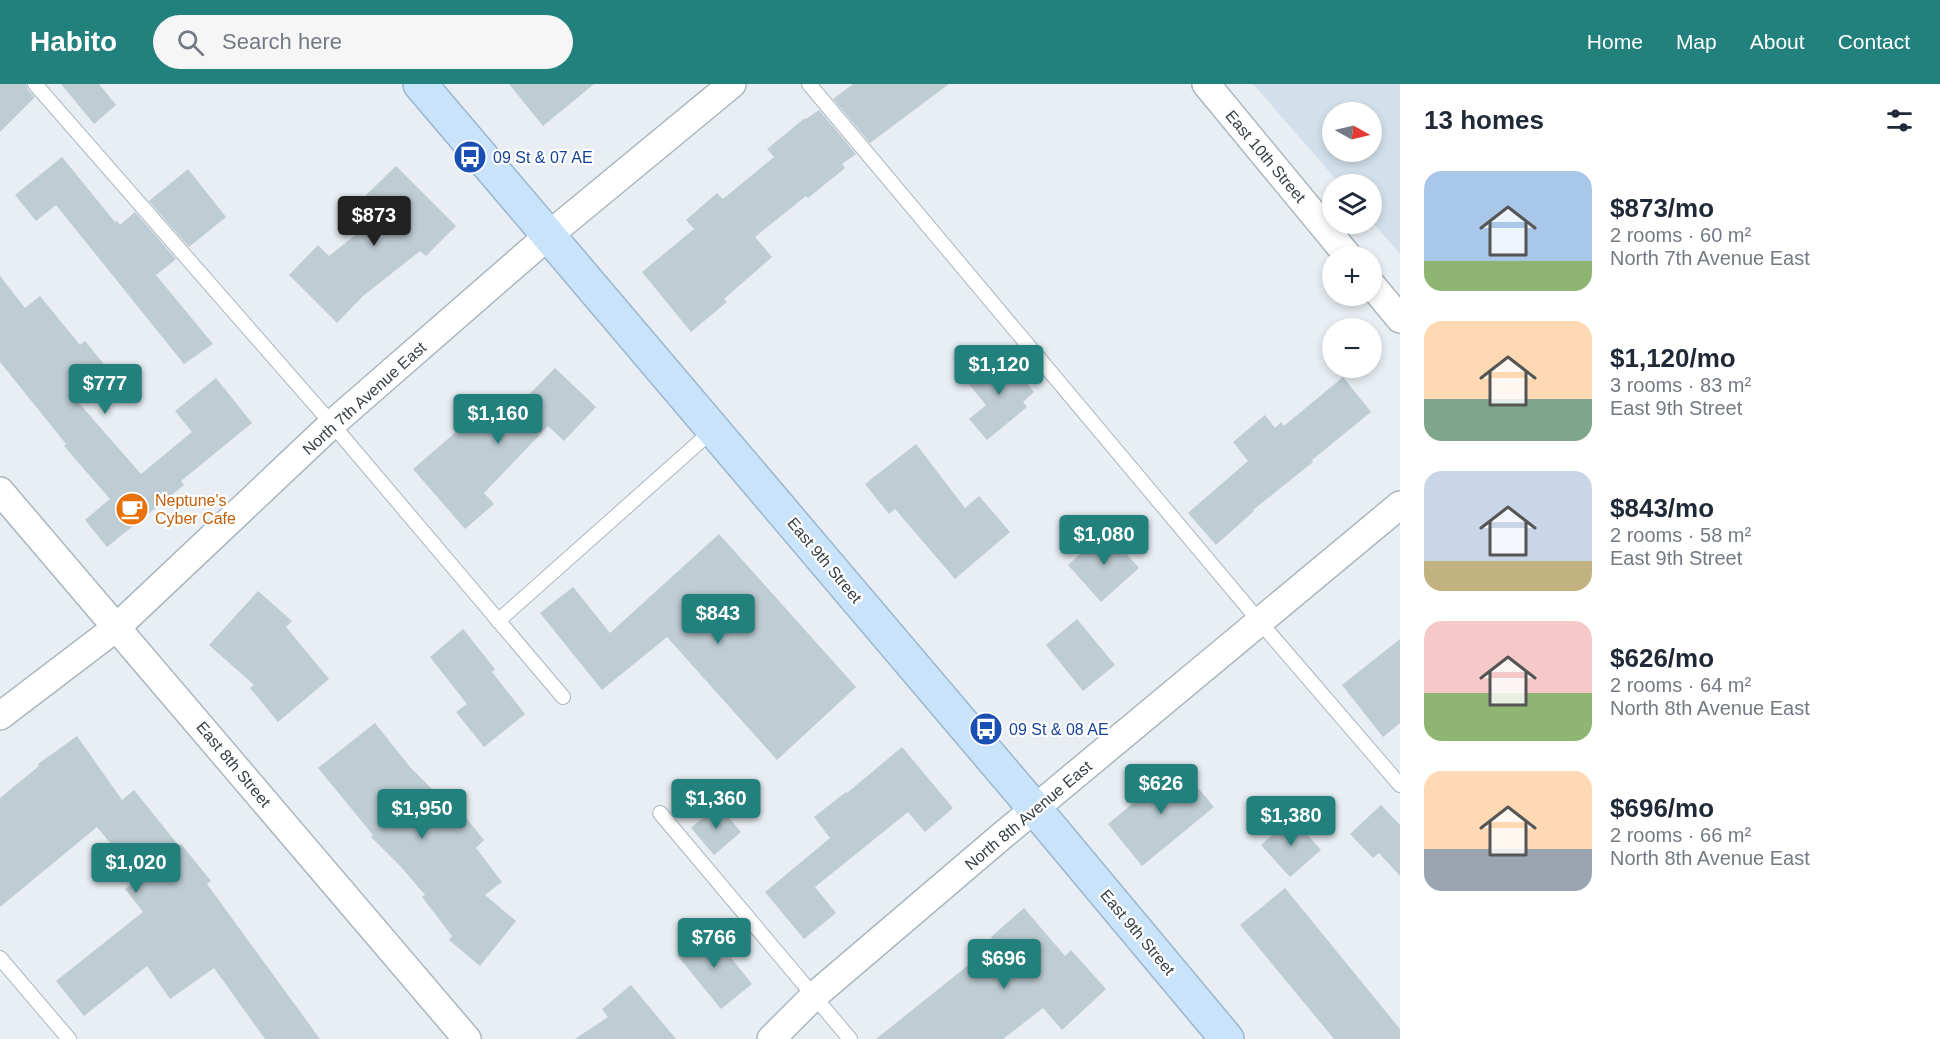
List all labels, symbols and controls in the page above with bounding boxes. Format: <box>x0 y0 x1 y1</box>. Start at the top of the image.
search box <box>153 15 573 69</box>
text: Habito <box>30 26 117 57</box>
icon: search <box>174 26 207 59</box>
text: Search here <box>222 29 342 54</box>
text: Home <box>1587 30 1643 53</box>
text: Map <box>1676 30 1717 53</box>
text: About <box>1750 30 1805 53</box>
text: Contact <box>1838 30 1910 53</box>
north arrow <box>1322 102 1382 162</box>
map controls <box>1322 102 1382 378</box>
icon: filters <box>1883 104 1916 137</box>
text: 13 homes <box>1424 105 1544 135</box>
street label: East 10th Street <box>1222 107 1309 206</box>
bus stop icon: 09 St & 07 AE <box>452 139 488 175</box>
place label: 09 St & 07 AE <box>493 149 593 166</box>
button: layers <box>1322 174 1382 234</box>
text: $873/mo <box>1610 193 1714 223</box>
icon: home <box>1472 195 1544 267</box>
pin: $873 <box>338 196 410 247</box>
text: $873 <box>352 204 396 226</box>
text: 2 rooms · 60 m² <box>1610 224 1751 246</box>
button: + <box>1322 246 1382 306</box>
text: North 7th Avenue East <box>1610 247 1810 269</box>
button: − <box>1322 318 1382 378</box>
street label: North 7th Avenue East <box>299 338 430 458</box>
text: $1,120/mo <box>1610 343 1736 373</box>
pin: $1,120 <box>950 345 1048 396</box>
icon: home <box>1472 345 1544 417</box>
text: $1,120 <box>968 353 1030 375</box>
pin: $777 <box>69 364 141 415</box>
text: $777 <box>83 372 127 394</box>
text: 3 rooms · 83 m² <box>1610 374 1751 396</box>
pin: $1,160 <box>449 394 547 445</box>
text: East 9th Street <box>1610 397 1742 419</box>
text: $1,160 <box>467 402 529 424</box>
cafe icon: Neptune's Cyber Cafe <box>114 491 150 527</box>
place label: Neptune's Cyber Cafe <box>155 492 236 527</box>
text: $843/mo <box>1610 493 1714 523</box>
icon: home <box>1472 495 1544 567</box>
street label: East 9th Street <box>784 514 865 607</box>
pin: $1,080 <box>1055 515 1153 566</box>
text: $1,080 <box>1073 523 1135 545</box>
text: 2 rooms · 58 m² <box>1610 524 1751 546</box>
text: East 9th Street <box>1610 547 1742 569</box>
pin: $843 <box>682 594 754 645</box>
text: $843 <box>696 602 740 624</box>
text: $626/mo <box>1610 643 1714 673</box>
icon: home <box>1472 645 1544 717</box>
text: 2 rooms · 64 m² <box>1610 674 1751 696</box>
text: North 8th Avenue East <box>1610 697 1810 719</box>
bus stop icon: 09 St & 08 AE <box>968 711 1004 747</box>
street label: East 8th Street <box>193 718 274 811</box>
place label: 09 St & 08 AE <box>1009 721 1109 738</box>
street label: North 8th Avenue East <box>962 757 1095 873</box>
pin: $626 <box>1125 764 1197 815</box>
text: $626 <box>1139 772 1183 794</box>
pin: $1,360 <box>667 779 765 830</box>
text: $1,360 <box>685 787 747 809</box>
pin: $1,950 <box>373 789 471 840</box>
text: $696/mo <box>1610 793 1714 823</box>
icon: home <box>1472 795 1544 867</box>
pin: $1,380 <box>1242 796 1340 847</box>
text: $1,950 <box>391 797 453 819</box>
text: $1,380 <box>1260 804 1322 826</box>
text: 2 rooms · 66 m² <box>1610 824 1751 846</box>
pin: $1,020 <box>87 843 185 894</box>
text: North 8th Avenue East <box>1610 847 1810 869</box>
text: $1,020 <box>105 851 167 873</box>
street label: East 9th Street <box>1097 886 1178 979</box>
pin: $766 <box>678 918 750 969</box>
text: $766 <box>692 926 736 948</box>
pin: $696 <box>968 939 1040 990</box>
text: $696 <box>982 947 1026 969</box>

